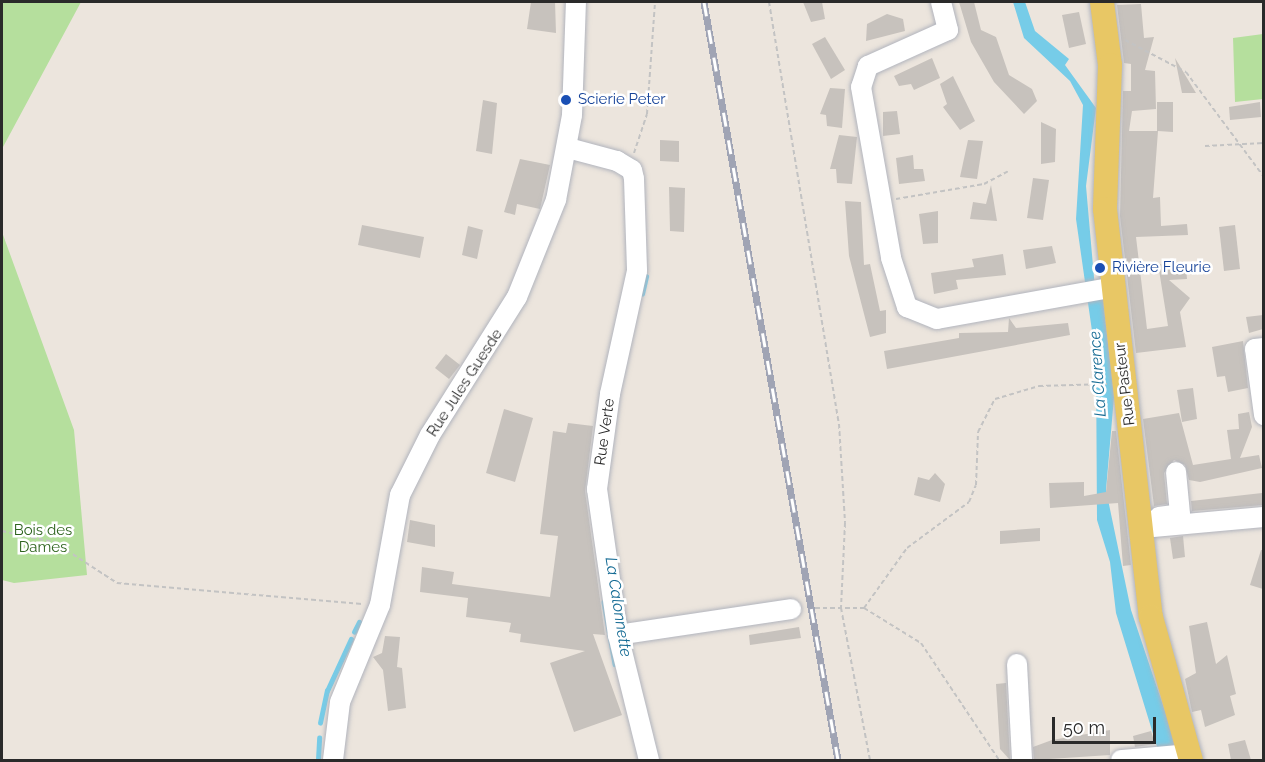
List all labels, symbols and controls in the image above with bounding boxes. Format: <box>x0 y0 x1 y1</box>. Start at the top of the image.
place label: Scierie Peter <box>578 91 665 109</box>
marker: Scierie Peter <box>559 93 573 107</box>
place label: Rivière Fleurie <box>1112 259 1211 277</box>
marker: Rivière Fleurie <box>1093 261 1107 275</box>
street label: Rue Jules Guesde <box>423 326 507 440</box>
water label: La Clarence <box>1085 330 1111 418</box>
street label: Rue Pasteur <box>1111 341 1139 427</box>
street label: Rue Verte <box>591 397 619 467</box>
park label: Bois des Dames <box>14 521 72 556</box>
water label: La Calonnette <box>601 556 635 658</box>
scale bar <box>1055 705 1158 743</box>
text: 50 m <box>1063 717 1105 738</box>

